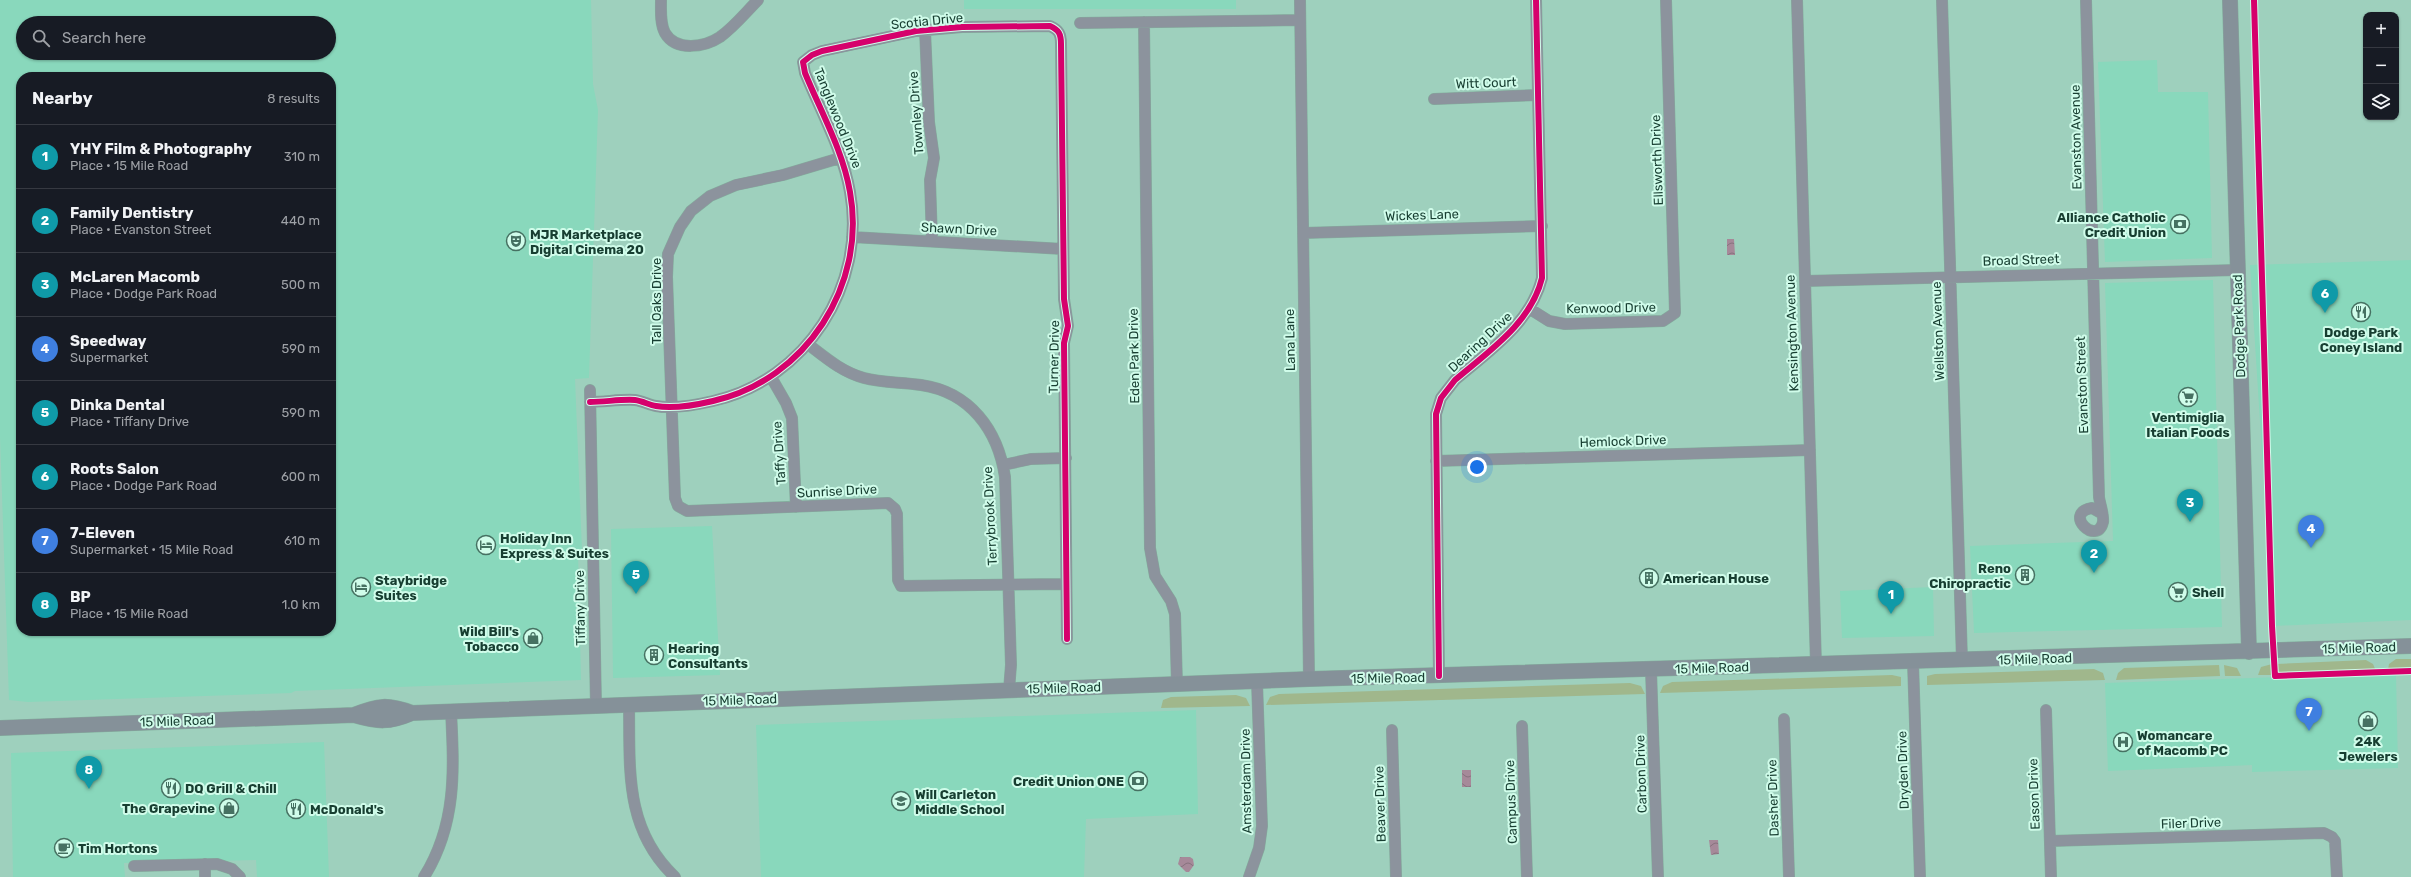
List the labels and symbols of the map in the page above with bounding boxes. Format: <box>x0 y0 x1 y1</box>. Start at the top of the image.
street label: Scotia Drive <box>890 10 964 32</box>
street label: Tanglewood Drive <box>810 66 865 171</box>
street label: Townley Drive <box>906 71 926 155</box>
street label: Witt Court <box>1455 74 1517 92</box>
street label: Evanston Avenue <box>2068 84 2084 190</box>
street label: Ellsworth Drive <box>1648 114 1666 206</box>
street label: Wickes Lane <box>1385 206 1459 224</box>
place label: Alliance Catholic Credit Union <box>2057 210 2166 240</box>
bank icon: Alliance Catholic Credit Union <box>2169 213 2191 235</box>
street label: Shawn Drive <box>921 220 997 238</box>
place label: MJR Marketplace Digital Cinema 20 <box>530 227 644 257</box>
theatre icon: MJR Marketplace Digital Cinema 20 <box>505 230 527 252</box>
street label: Broad Street <box>1982 251 2060 269</box>
street label: Tall Oaks Drive <box>649 258 664 344</box>
street label: Kensington Avenue <box>1782 274 1803 392</box>
street label: Dodge Park Road <box>2230 274 2249 378</box>
pin: 6 <box>2312 280 2338 313</box>
street label: Wellston Avenue <box>1929 281 1947 381</box>
street label: Kenwood Drive <box>1566 300 1656 316</box>
restaurant icon: Dodge Park Coney Island <box>2350 301 2372 323</box>
street label: Eden Park Drive <box>1126 308 1142 404</box>
street label: Lana Lane <box>1282 309 1298 371</box>
street label: Dearing Drive <box>1445 309 1516 376</box>
street label: Turner Drive <box>1046 320 1062 394</box>
place label: Dodge Park Coney Island <box>2320 325 2402 355</box>
street label: Evanston Street <box>2073 336 2091 434</box>
supermarket icon: Ventimiglia Italian Foods <box>2177 386 2199 408</box>
place label: Ventimiglia Italian Foods <box>2146 410 2230 440</box>
street label: Taffy Drive <box>769 421 789 485</box>
street label: Hemlock Drive <box>1579 432 1667 450</box>
your location <box>1467 457 1487 477</box>
street label: Terrybrook Drive <box>980 466 1000 566</box>
street label: Sunrise Drive <box>797 481 877 501</box>
pin: 3 <box>2177 489 2203 522</box>
pin: 4 <box>2298 515 2324 548</box>
place label: Holiday Inn Express & Suites <box>500 531 609 561</box>
hotel icon: Holiday Inn Express & Suites <box>475 534 497 556</box>
pin: 2 <box>2081 540 2107 573</box>
pin: 5 <box>623 561 649 594</box>
place label: Reno Chiropractic <box>1929 561 2011 591</box>
building icon: Reno Chiropractic <box>2014 564 2036 586</box>
building icon: American House <box>1638 567 1660 589</box>
street label: Tiffany Drive <box>572 570 588 646</box>
place label: American House <box>1663 571 1769 586</box>
place label: Staybridge Suites <box>375 573 447 603</box>
hotel icon: Staybridge Suites <box>350 576 372 598</box>
pin: 1 <box>1878 581 1904 614</box>
supermarket icon: Shell <box>2167 581 2189 603</box>
place label: Shell <box>2192 585 2224 600</box>
place label: Wild Bill's Tobacco <box>459 624 519 654</box>
shop icon: Wild Bill's Tobacco <box>522 627 544 649</box>
street label: 15 Mile Road <box>2322 639 2396 657</box>
place label: Hearing Consultants <box>668 641 748 671</box>
building icon: Hearing Consultants <box>643 644 665 666</box>
street label: 15 Mile Road <box>1998 650 2072 668</box>
street label: 15 Mile Road <box>1675 659 1749 677</box>
street label: 15 Mile Road <box>1351 670 1425 686</box>
street label: 15 Mile Road <box>1027 679 1101 697</box>
street label: 15 Mile Road <box>703 691 777 709</box>
pin: 7 <box>2296 698 2322 731</box>
shop icon: 24K Jewelers <box>2357 710 2379 732</box>
street label: 15 Mile Road <box>140 712 214 730</box>
street label: Amsterdam Drive <box>1238 728 1254 834</box>
place label: Womancare of Macomb PC <box>2137 728 2228 758</box>
street label: Dryden Drive <box>1894 731 1912 809</box>
hospital icon: Womancare of Macomb PC <box>2112 731 2134 753</box>
place label: 24K Jewelers <box>2338 734 2398 764</box>
street label: Carbon Drive <box>1632 735 1650 813</box>
pin: 8 <box>76 756 102 789</box>
street label: Eason Drive <box>2025 758 2043 830</box>
street label: Dasher Drive <box>1764 759 1782 837</box>
street label: Campus Drive <box>1502 760 1520 844</box>
street label: Beaver Drive <box>1371 766 1389 842</box>
bank icon: Credit Union ONE <box>1127 770 1149 792</box>
place label: Credit Union ONE <box>1013 774 1124 789</box>
restaurant icon: DQ Grill & Chill <box>160 777 182 799</box>
place label: DQ Grill & Chill <box>185 781 277 796</box>
place label: Will Carleton Middle School <box>915 787 1004 817</box>
school or university icon: Will Carleton Middle School <box>890 790 912 812</box>
shop icon: The Grapevine <box>218 797 240 819</box>
restaurant icon: McDonald's <box>285 798 307 820</box>
place label: The Grapevine <box>122 801 215 816</box>
place label: McDonald's <box>310 802 384 817</box>
street label: Filer Drive <box>2161 814 2221 832</box>
cafe icon: Tim Hortons <box>53 837 75 859</box>
place label: Tim Hortons <box>78 841 158 856</box>

